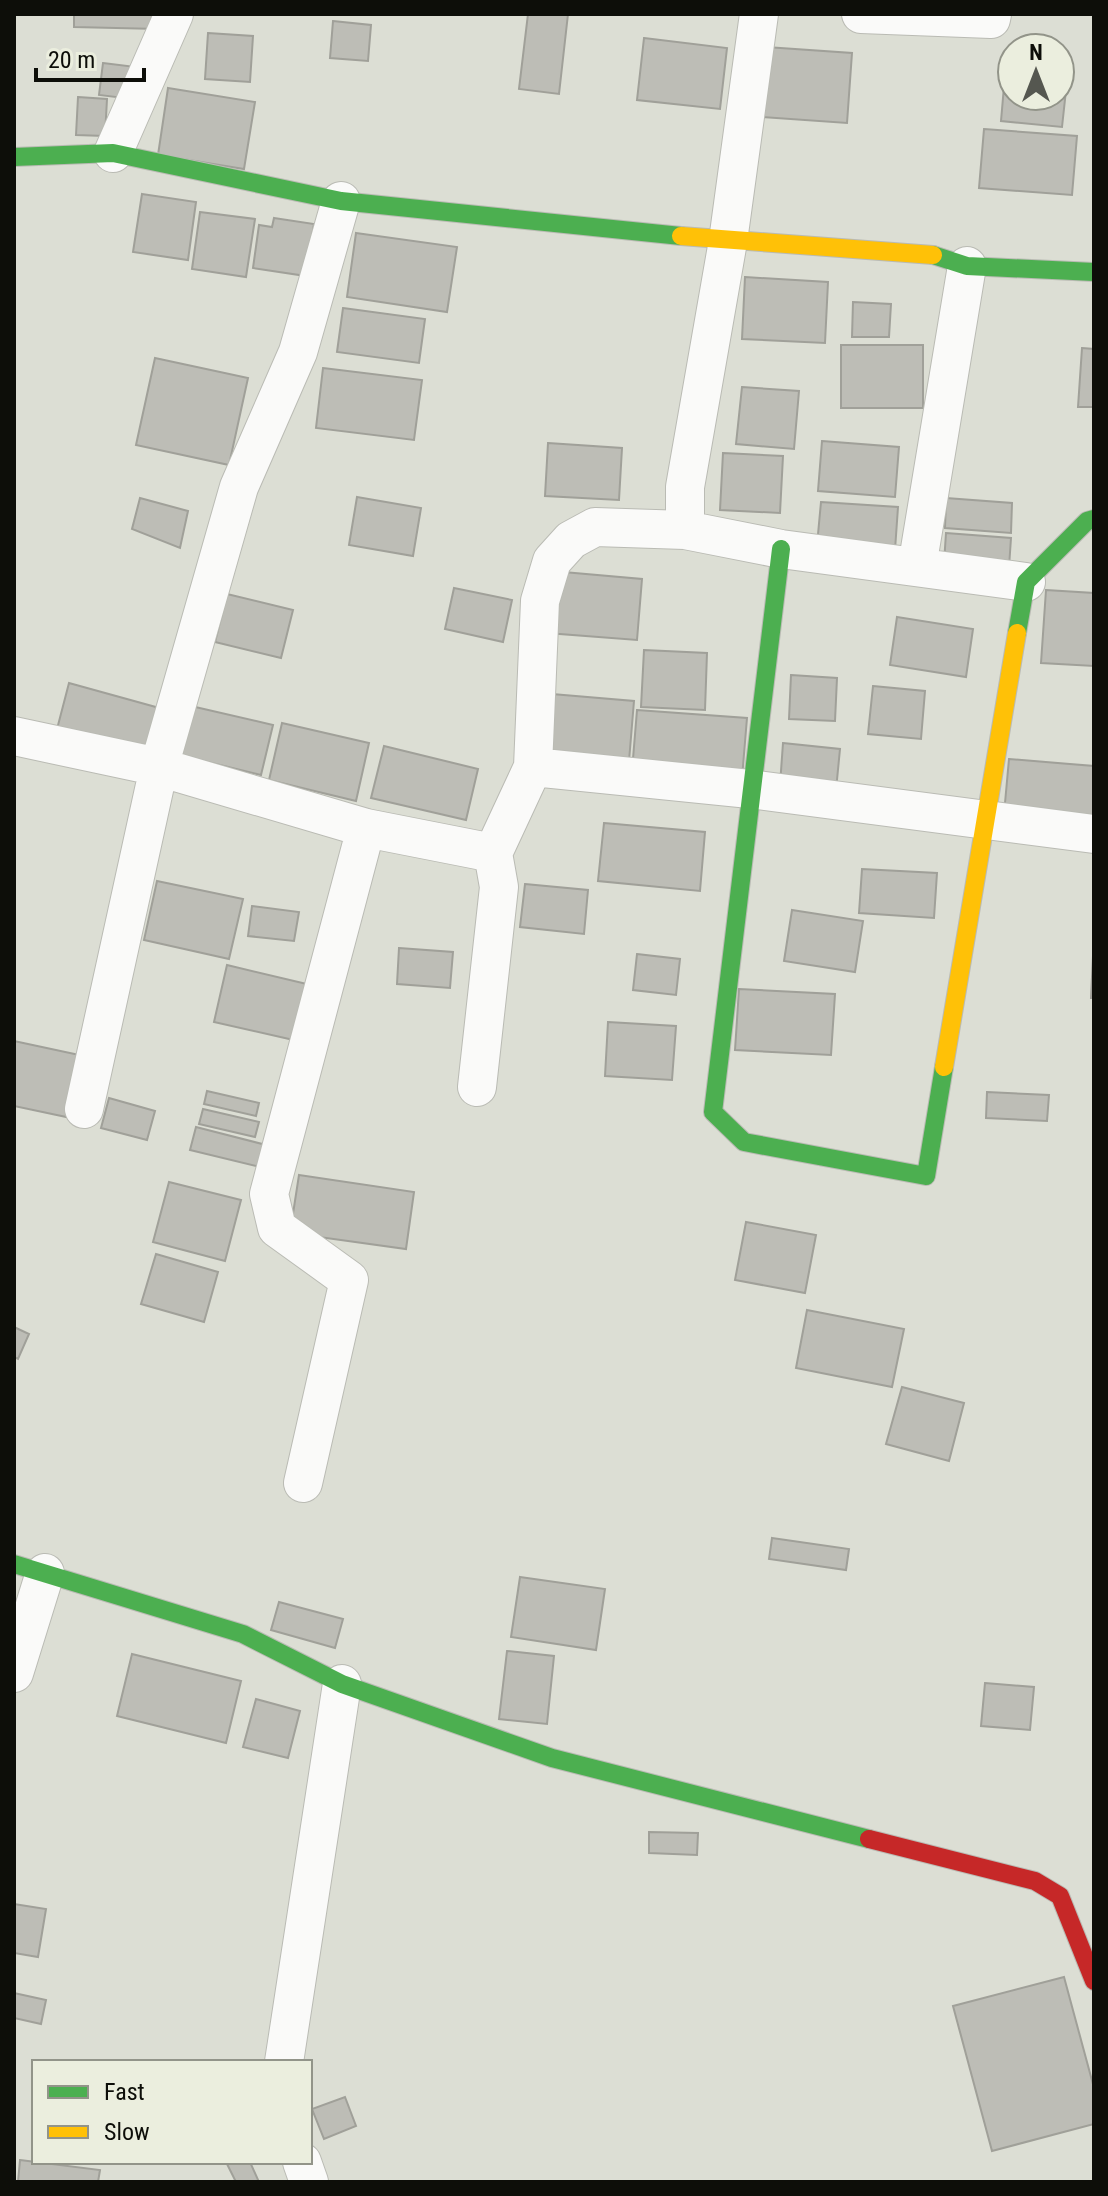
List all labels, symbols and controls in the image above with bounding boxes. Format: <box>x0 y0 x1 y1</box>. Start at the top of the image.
scale bar <box>36 32 144 82</box>
north arrow <box>996 32 1076 112</box>
text: N <box>1029 40 1043 65</box>
text: 20 m <box>48 46 95 74</box>
legend <box>32 2060 312 2164</box>
text: Fast <box>104 2078 145 2106</box>
text: Slow <box>104 2118 150 2146</box>

